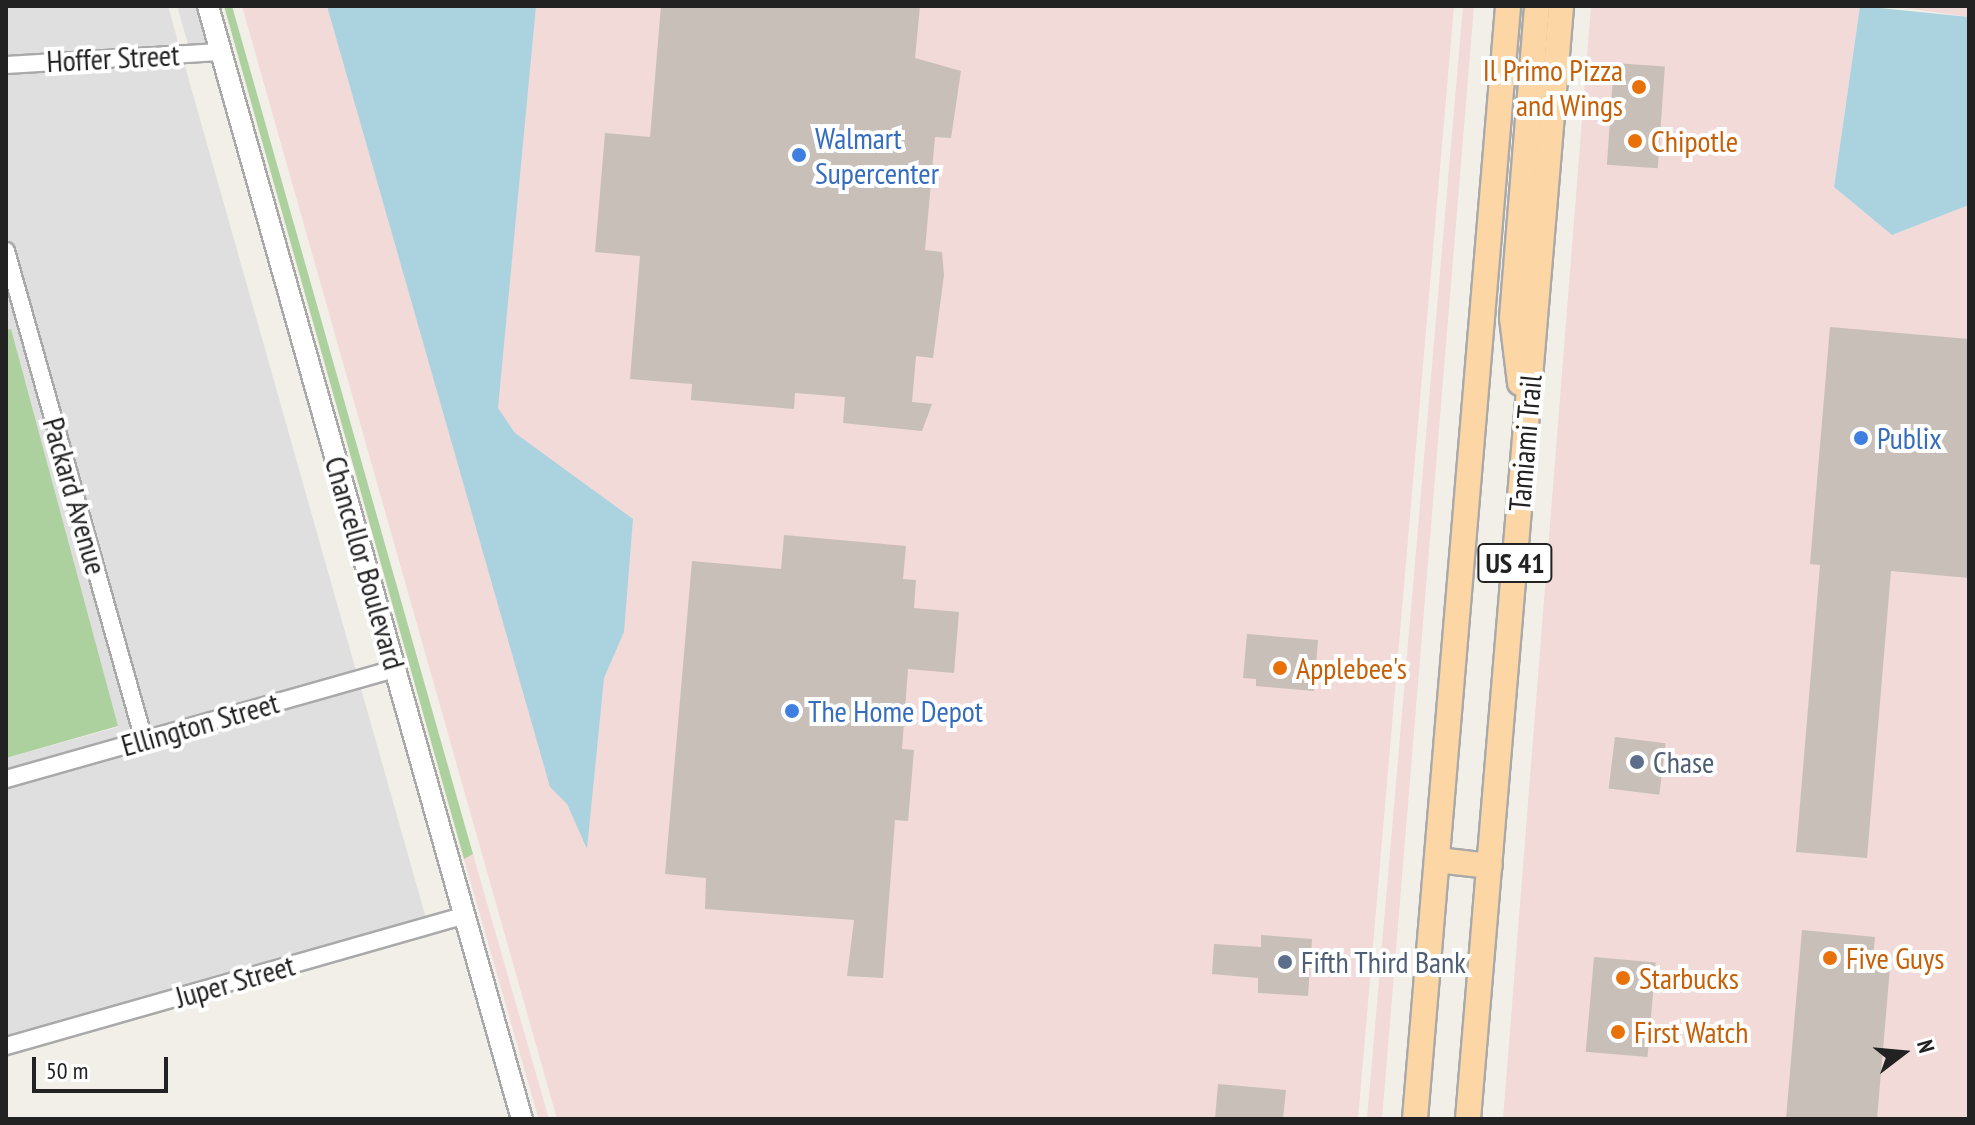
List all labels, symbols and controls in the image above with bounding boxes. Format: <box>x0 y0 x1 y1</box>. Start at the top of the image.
street label: Hoffer Street <box>46 37 180 79</box>
place label: Il Primo Pizza and Wings <box>1483 52 1623 122</box>
marker: Il Primo Pizza and Wings <box>1630 78 1648 96</box>
place label: Walmart Supercenter <box>815 120 939 190</box>
place label: Chipotle <box>1651 123 1738 159</box>
marker: Chipotle <box>1626 132 1644 150</box>
marker: Walmart Supercenter <box>790 146 808 164</box>
street label: Tamiami Trail <box>1501 373 1549 513</box>
street label: Packard Avenue <box>35 413 115 579</box>
place label: Publix <box>1877 420 1942 456</box>
marker: Publix <box>1852 429 1870 447</box>
street label: Chancellor Boulevard <box>317 452 413 674</box>
road number: US 41 <box>1477 539 1553 587</box>
place label: Applebee's <box>1296 650 1407 686</box>
marker: Applebee's <box>1271 659 1289 677</box>
street label: Ellington Street <box>117 684 283 764</box>
place label: The Home Depot <box>808 693 983 729</box>
marker: The Home Depot <box>783 702 801 720</box>
place label: Chase <box>1653 744 1714 780</box>
marker: Chase <box>1628 753 1646 771</box>
place label: Five Guys <box>1846 940 1944 976</box>
place label: Fifth Third Bank <box>1301 944 1467 980</box>
street label: Juper Street <box>171 947 299 1015</box>
marker: Five Guys <box>1821 949 1839 967</box>
marker: Fifth Third Bank <box>1276 953 1294 971</box>
place label: Starbucks <box>1639 960 1739 996</box>
marker: Starbucks <box>1614 969 1632 987</box>
north arrow <box>1863 1013 1943 1093</box>
place label: First Watch <box>1634 1014 1749 1050</box>
marker: First Watch <box>1609 1023 1627 1041</box>
text: N <box>1911 1037 1941 1056</box>
scale bar <box>36 1041 172 1091</box>
text: 50 m <box>46 1055 88 1086</box>

